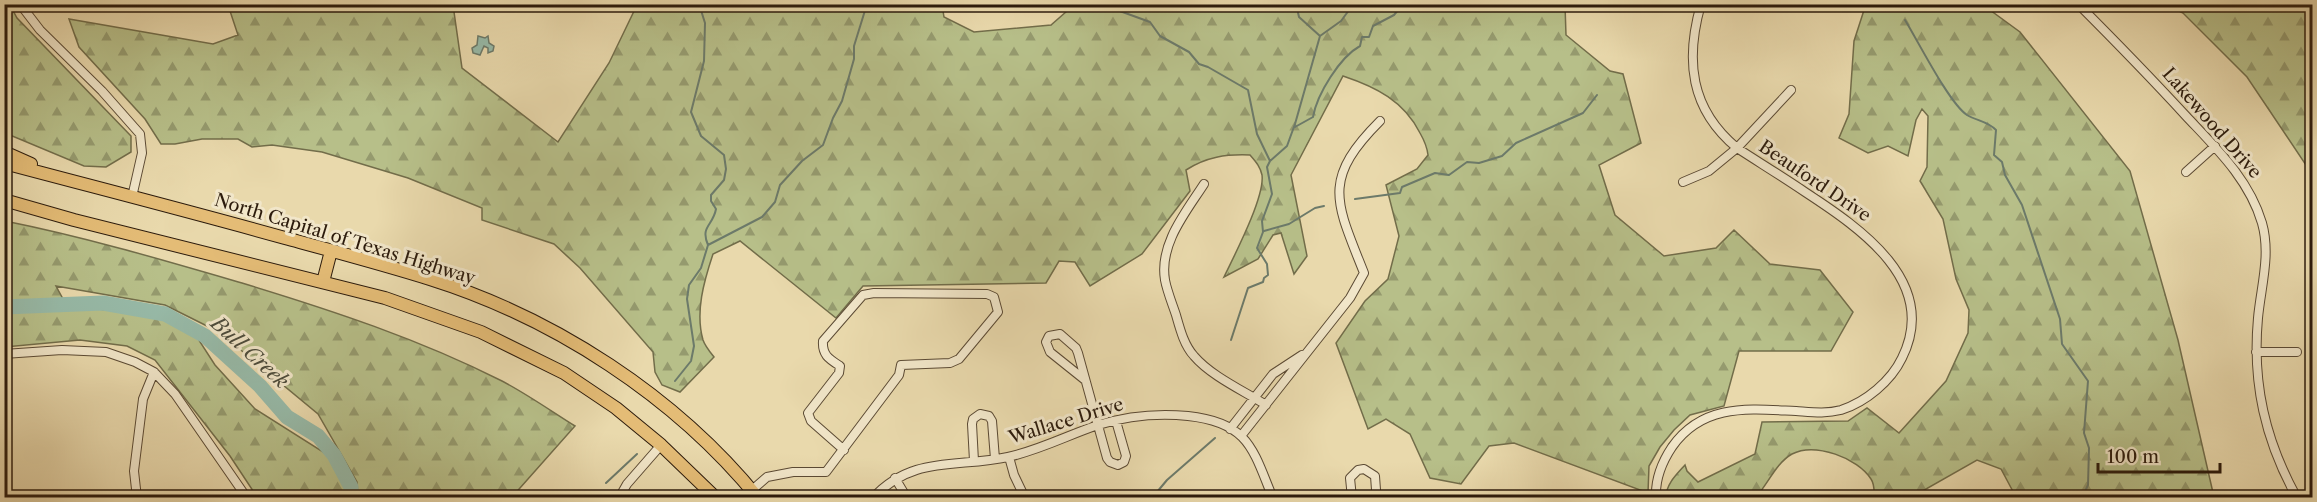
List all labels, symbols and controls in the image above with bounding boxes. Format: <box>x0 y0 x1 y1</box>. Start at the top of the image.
street label: Lakewood Drive <box>2158 63 2266 183</box>
street label: Beauford Drive <box>1755 135 1875 227</box>
street label: North Capital of Texas Highway <box>212 189 479 289</box>
water label: Bull Creek <box>205 310 294 393</box>
street label: Wallace Drive <box>1005 393 1126 449</box>
scale bar <box>2098 436 2220 474</box>
text: 100 m <box>2107 446 2159 468</box>

